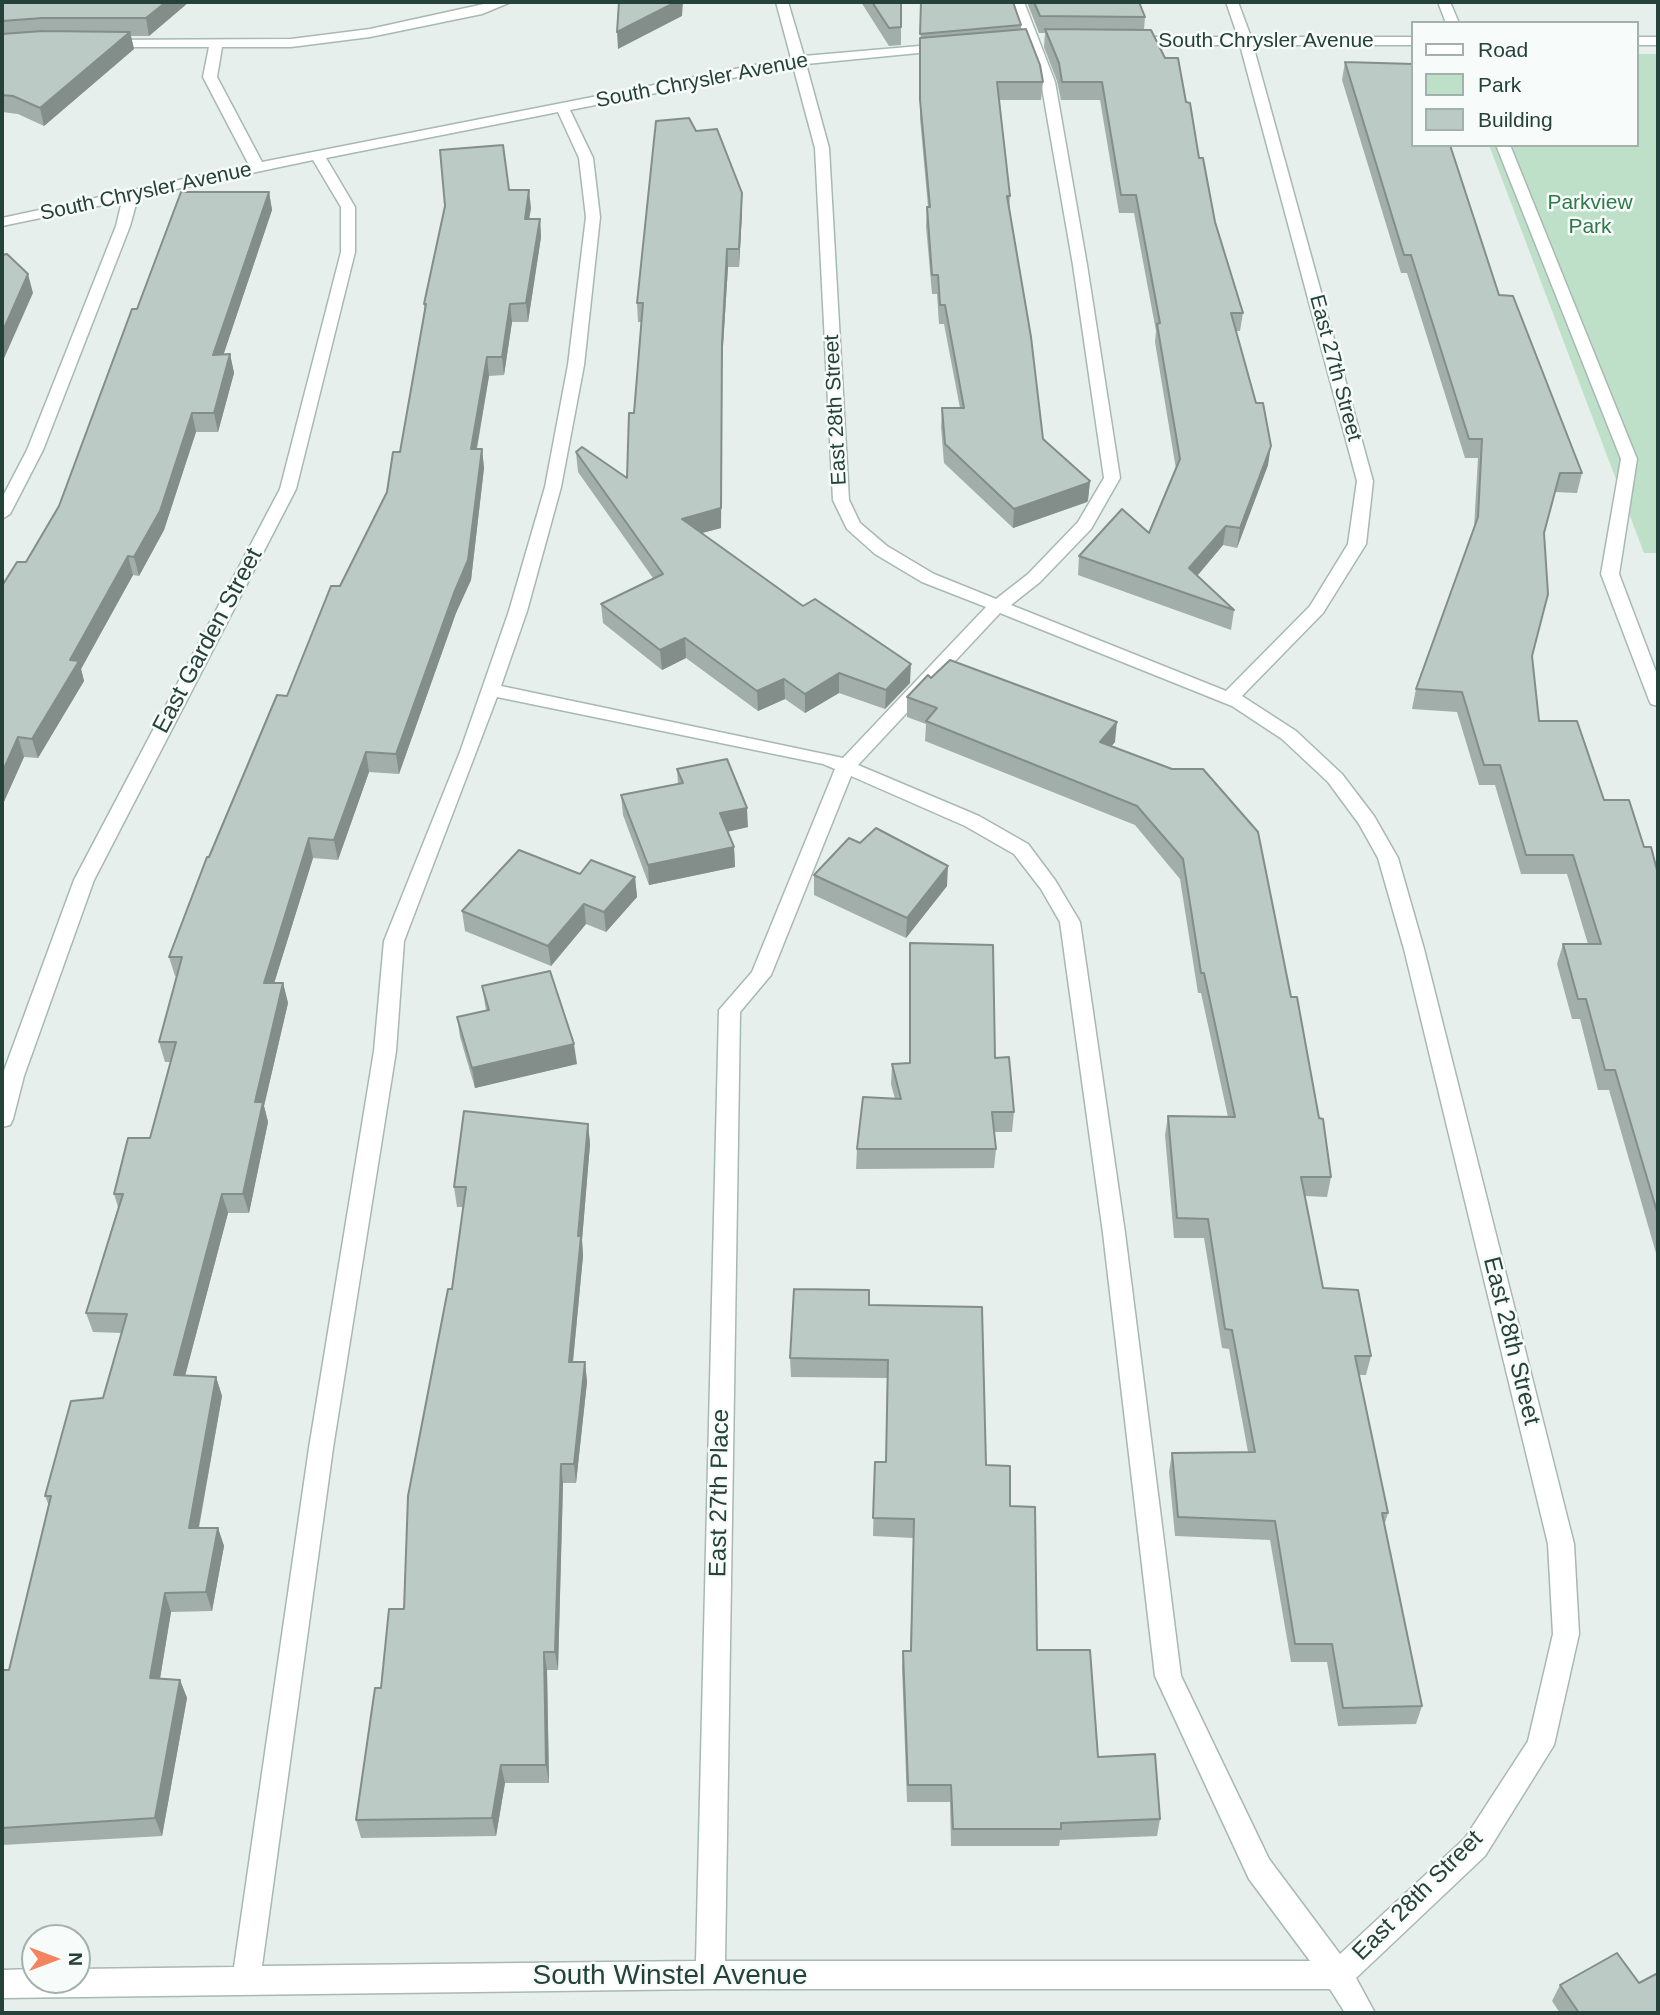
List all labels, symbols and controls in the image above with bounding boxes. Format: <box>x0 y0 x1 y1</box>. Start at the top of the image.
legend <box>1412 21 1639 147</box>
street label: South Chrysler Avenue <box>1158 28 1374 54</box>
text: Road <box>1478 38 1528 61</box>
street label: South Chrysler Avenue <box>594 48 810 114</box>
text: Park <box>1478 73 1521 96</box>
text: Building <box>1478 108 1553 131</box>
street label: South Chrysler Avenue <box>38 157 254 227</box>
park label: Parkview Park <box>1547 190 1633 240</box>
street label: East 27th Street <box>1303 292 1367 444</box>
street label: East 28th Street <box>819 334 853 486</box>
street label: East Garden Street <box>147 544 269 738</box>
street label: East 28th Street <box>1476 1254 1546 1428</box>
street label: East 27th Place <box>704 1409 736 1577</box>
street label: East 28th Street <box>1347 1825 1489 1967</box>
north arrow <box>21 1924 91 1994</box>
text: N <box>65 1952 86 1966</box>
street label: South Winstel Avenue <box>533 1959 807 1993</box>

